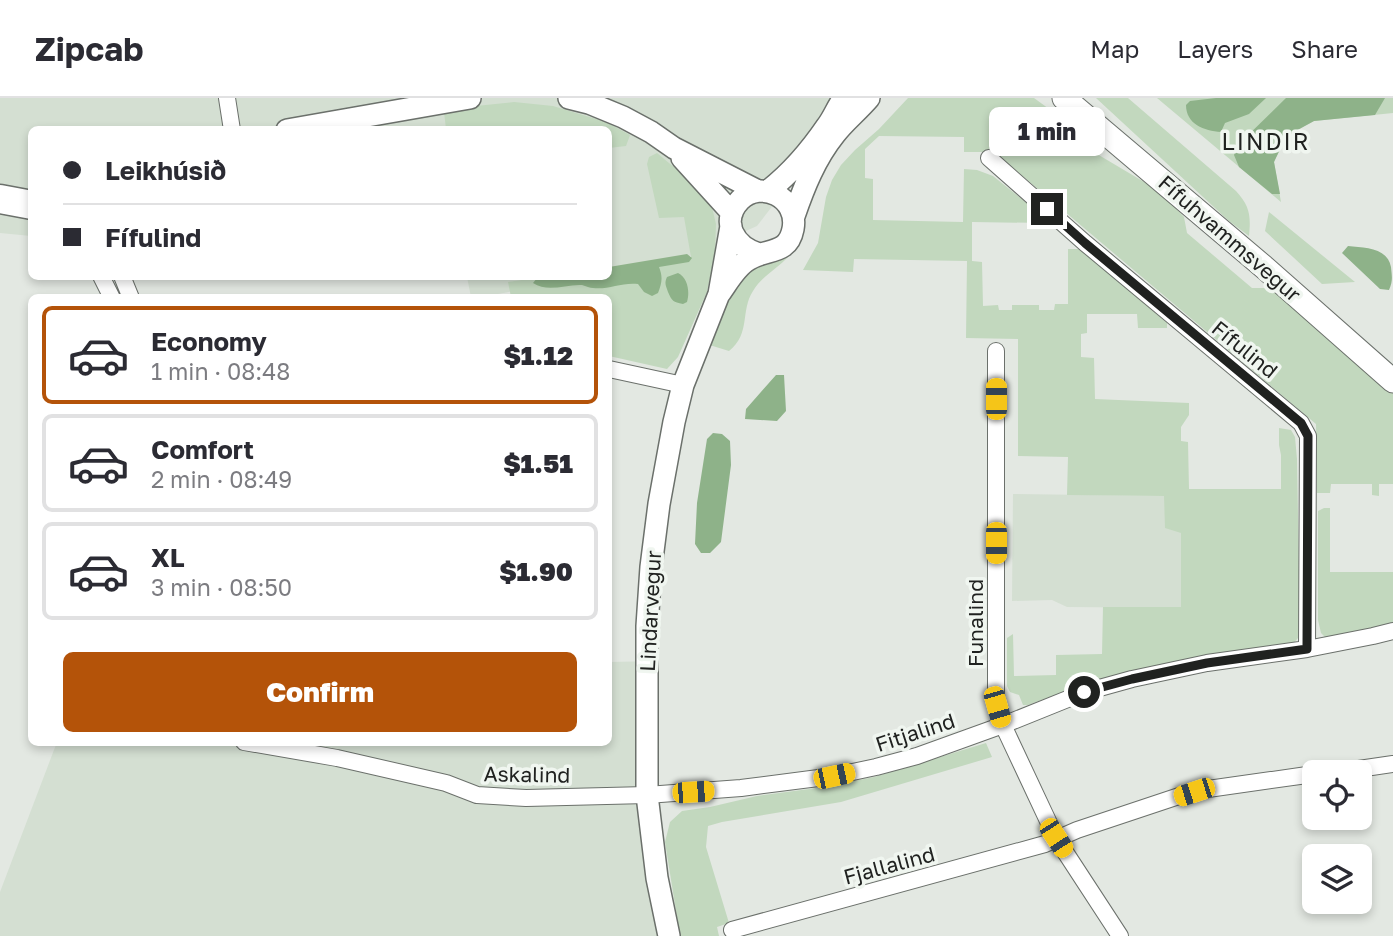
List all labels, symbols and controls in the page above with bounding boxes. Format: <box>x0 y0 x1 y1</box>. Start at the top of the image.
text: Zipcab <box>35 29 144 68</box>
text: Map <box>1090 34 1139 63</box>
text: Layers <box>1177 34 1253 63</box>
text: Share <box>1291 34 1358 63</box>
callout: 1 min <box>989 108 1105 156</box>
text: 1 min <box>1018 117 1076 145</box>
district label: LINDIR <box>1222 127 1310 155</box>
text: Leikhúsið <box>105 155 226 186</box>
street label: Fífuhvammsvegur <box>1154 169 1306 307</box>
route end <box>1031 193 1063 225</box>
text: Fífulind <box>105 222 201 253</box>
street label: Fífulind <box>1207 315 1283 383</box>
icon: car <box>67 324 130 387</box>
text: Economy <box>151 326 267 357</box>
text: $1.12 <box>503 340 573 371</box>
text: 1 min · 08:48 <box>151 357 290 385</box>
car <box>986 378 1007 420</box>
icon: car <box>67 432 130 495</box>
text: Comfort <box>151 434 254 465</box>
text: $1.51 <box>503 448 573 479</box>
text: 2 min · 08:49 <box>151 465 292 493</box>
car <box>986 522 1007 564</box>
icon: car <box>67 540 130 603</box>
text: XL <box>151 542 185 573</box>
street label: Lindarvegur <box>634 550 666 672</box>
text: $1.90 <box>499 556 573 587</box>
text: 3 min · 08:50 <box>151 573 292 601</box>
street label: Funalind <box>962 579 988 667</box>
button: Confirm <box>63 652 577 732</box>
route start <box>1068 676 1100 708</box>
car <box>982 684 1013 730</box>
street label: Fitjalind <box>872 707 958 757</box>
street label: Askalind <box>483 760 571 788</box>
map controls <box>1302 760 1372 914</box>
button: locate <box>1302 760 1372 830</box>
car <box>812 761 857 791</box>
car <box>1171 776 1218 808</box>
car <box>672 780 715 804</box>
car <box>1036 815 1077 861</box>
street label: Fjallalind <box>840 840 938 890</box>
button: layers <box>1302 844 1372 914</box>

